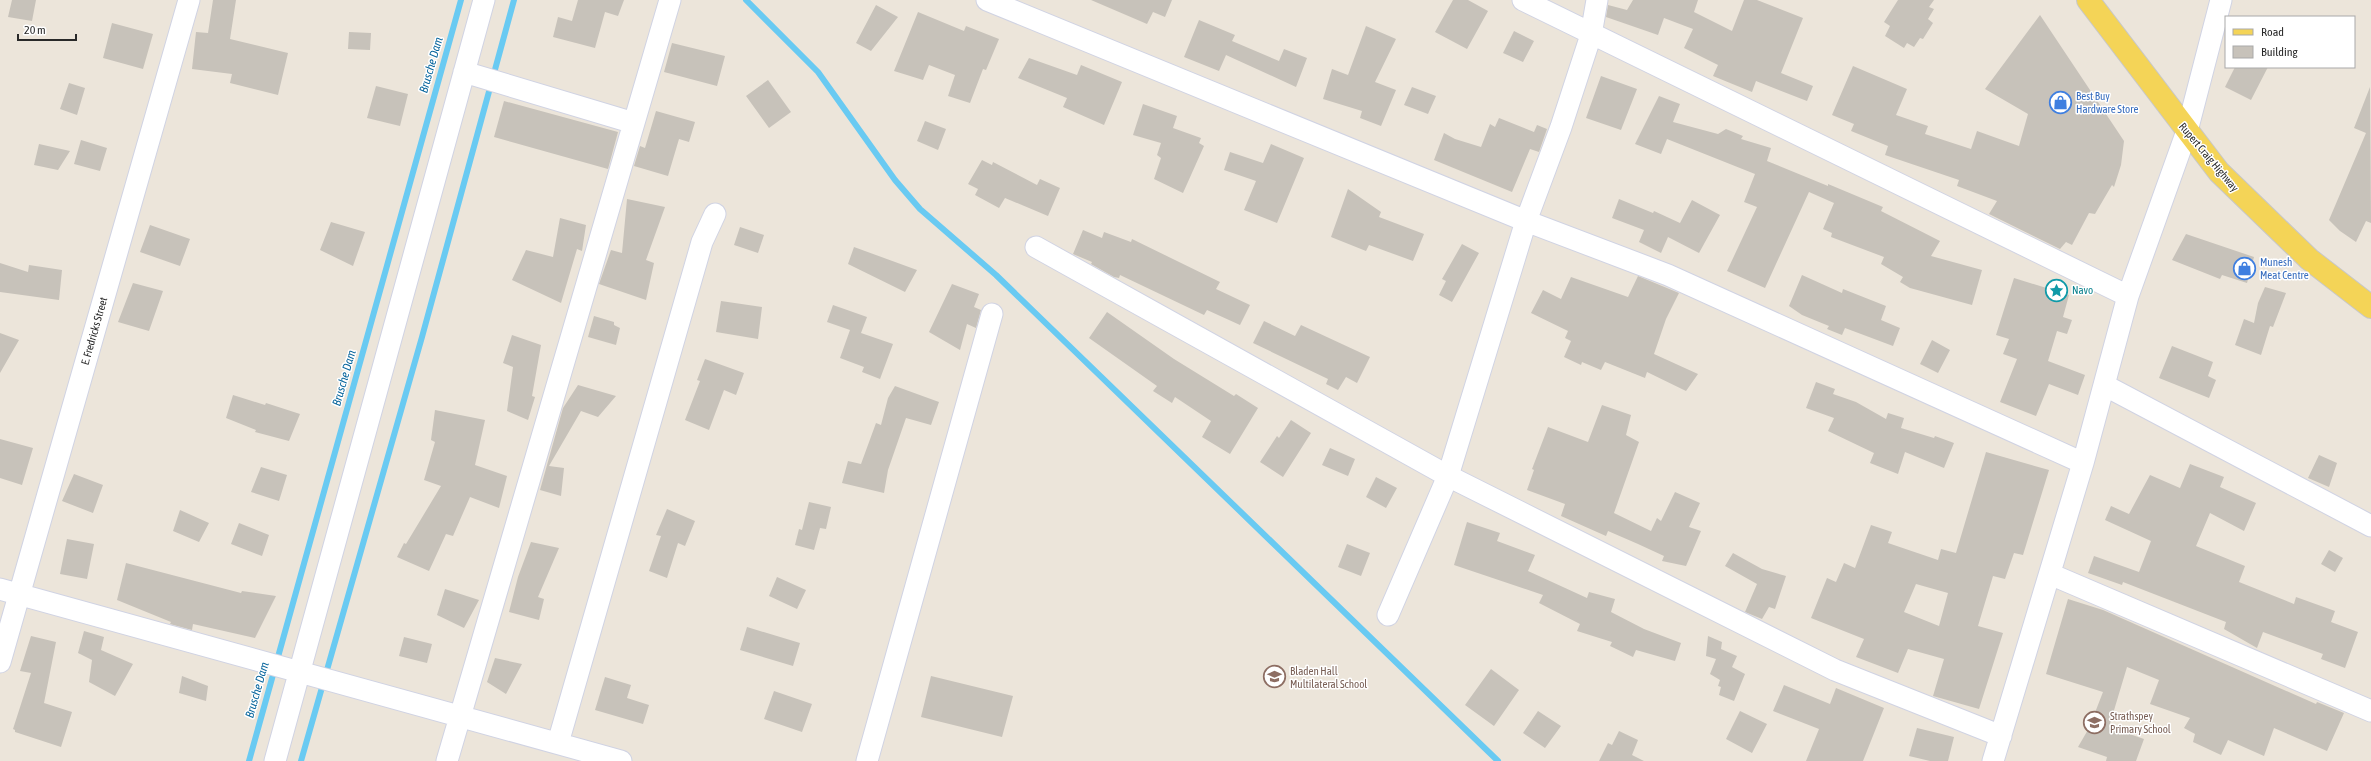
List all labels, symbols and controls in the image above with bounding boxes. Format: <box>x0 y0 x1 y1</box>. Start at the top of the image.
scale bar <box>18 16 76 42</box>
legend <box>2225 16 2355 68</box>
text: 20 m <box>24 23 46 37</box>
text: Road <box>2261 25 2284 39</box>
water label: Brusche Dam <box>416 35 446 95</box>
text: Building <box>2261 45 2299 59</box>
shop icon: Best Buy Hardware Store <box>2048 89 2074 115</box>
place label: Best Buy Hardware Store <box>2076 90 2138 115</box>
street label: Rupert Craig Highway <box>2177 120 2241 194</box>
shop icon: Munesh Meat Centre <box>2231 255 2257 281</box>
place label: Munesh Meat Centre <box>2260 256 2309 281</box>
place icon: Navo <box>2044 277 2070 303</box>
place label: Navo <box>2072 284 2093 296</box>
street label: E. Fredricks Street <box>79 296 109 366</box>
water label: Brusche Dam <box>329 348 359 408</box>
water label: Brusche Dam <box>242 660 272 720</box>
school or university icon: Bladen Hall Multilateral School <box>1261 664 1287 690</box>
place label: Bladen Hall Multilateral School <box>1290 665 1367 690</box>
school or university icon: Strathspey Primary School <box>2081 709 2107 735</box>
place label: Strathspey Primary School <box>2110 710 2171 735</box>

